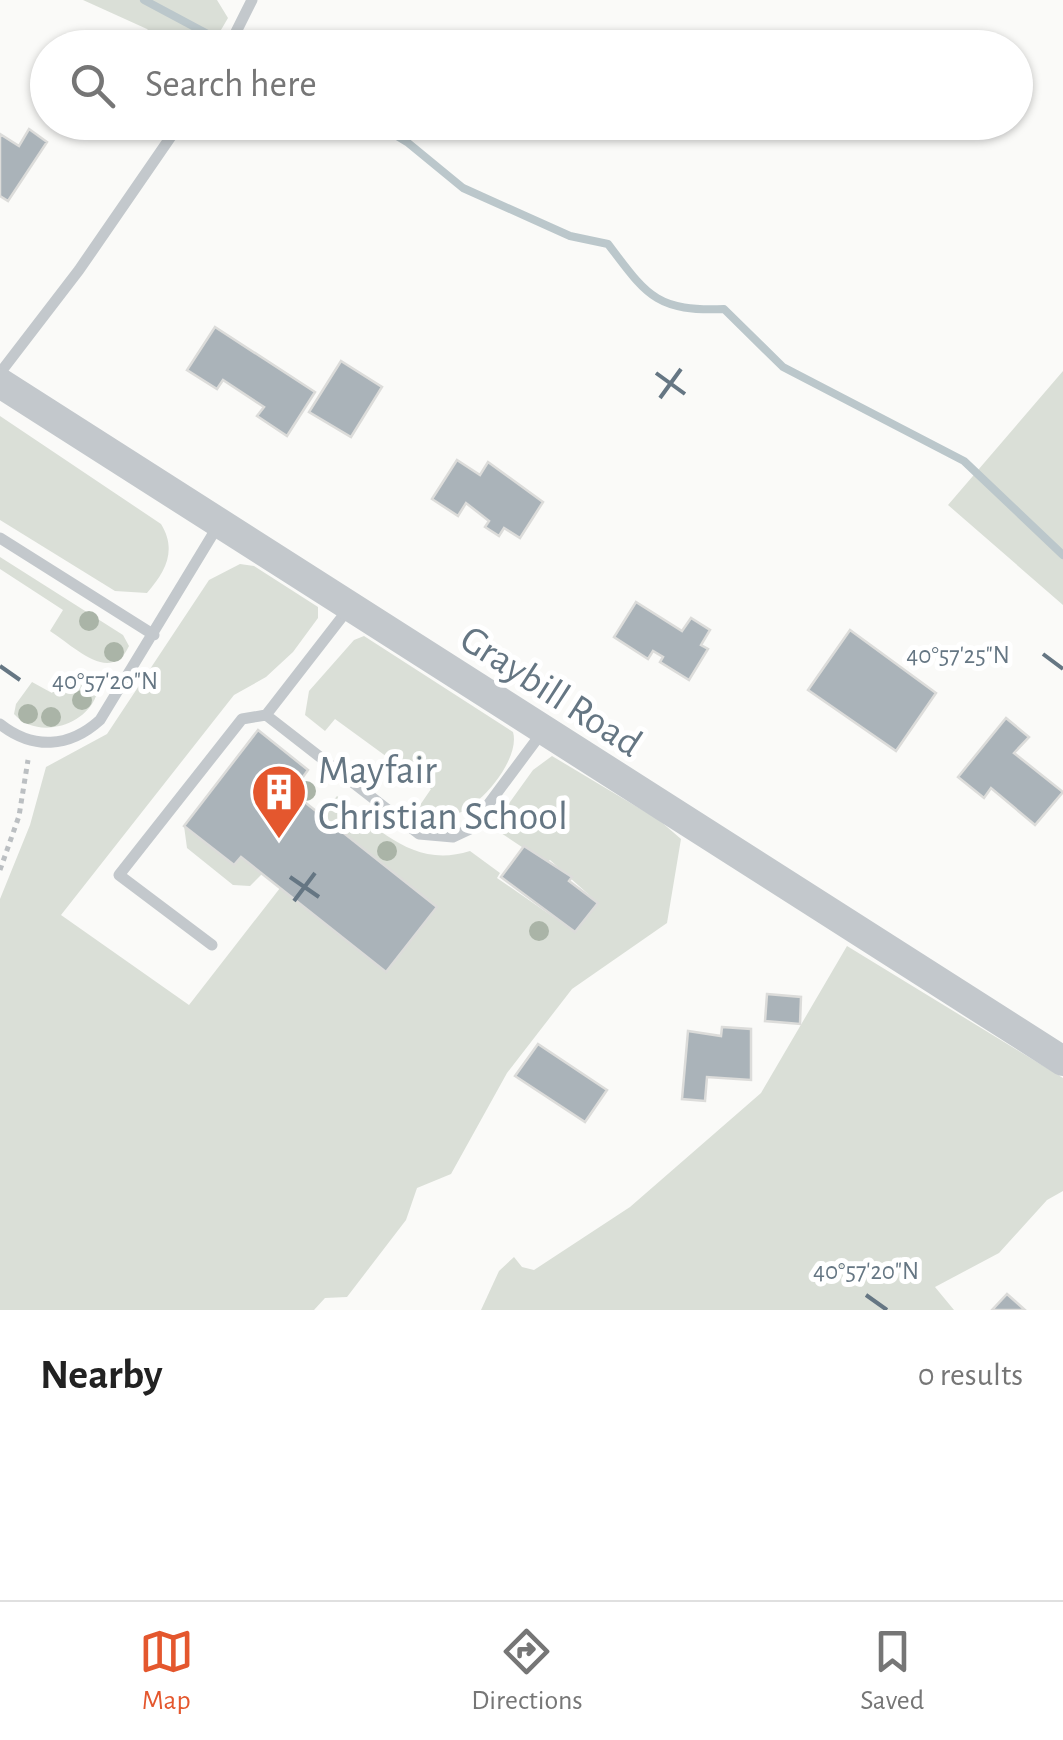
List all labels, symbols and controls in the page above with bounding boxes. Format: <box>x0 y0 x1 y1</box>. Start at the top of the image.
search box <box>30 30 1033 140</box>
icon: search <box>65 58 120 113</box>
text: Search here <box>145 66 317 104</box>
street label: Graybill Road <box>453 619 649 765</box>
text: 40°57'25"N <box>906 643 1010 668</box>
text: 40°57'20"N <box>52 669 158 694</box>
place label: Mayfair Christian School <box>318 751 568 837</box>
building icon: Mayfair Christian School <box>249 762 309 841</box>
text: 40°57'20"N <box>813 1259 919 1284</box>
text: Nearby <box>40 1354 163 1396</box>
text: 0 results <box>918 1359 1023 1391</box>
tab: Map <box>139 1624 194 1718</box>
tab: Directions <box>471 1624 583 1718</box>
tab: Saved <box>860 1624 924 1718</box>

